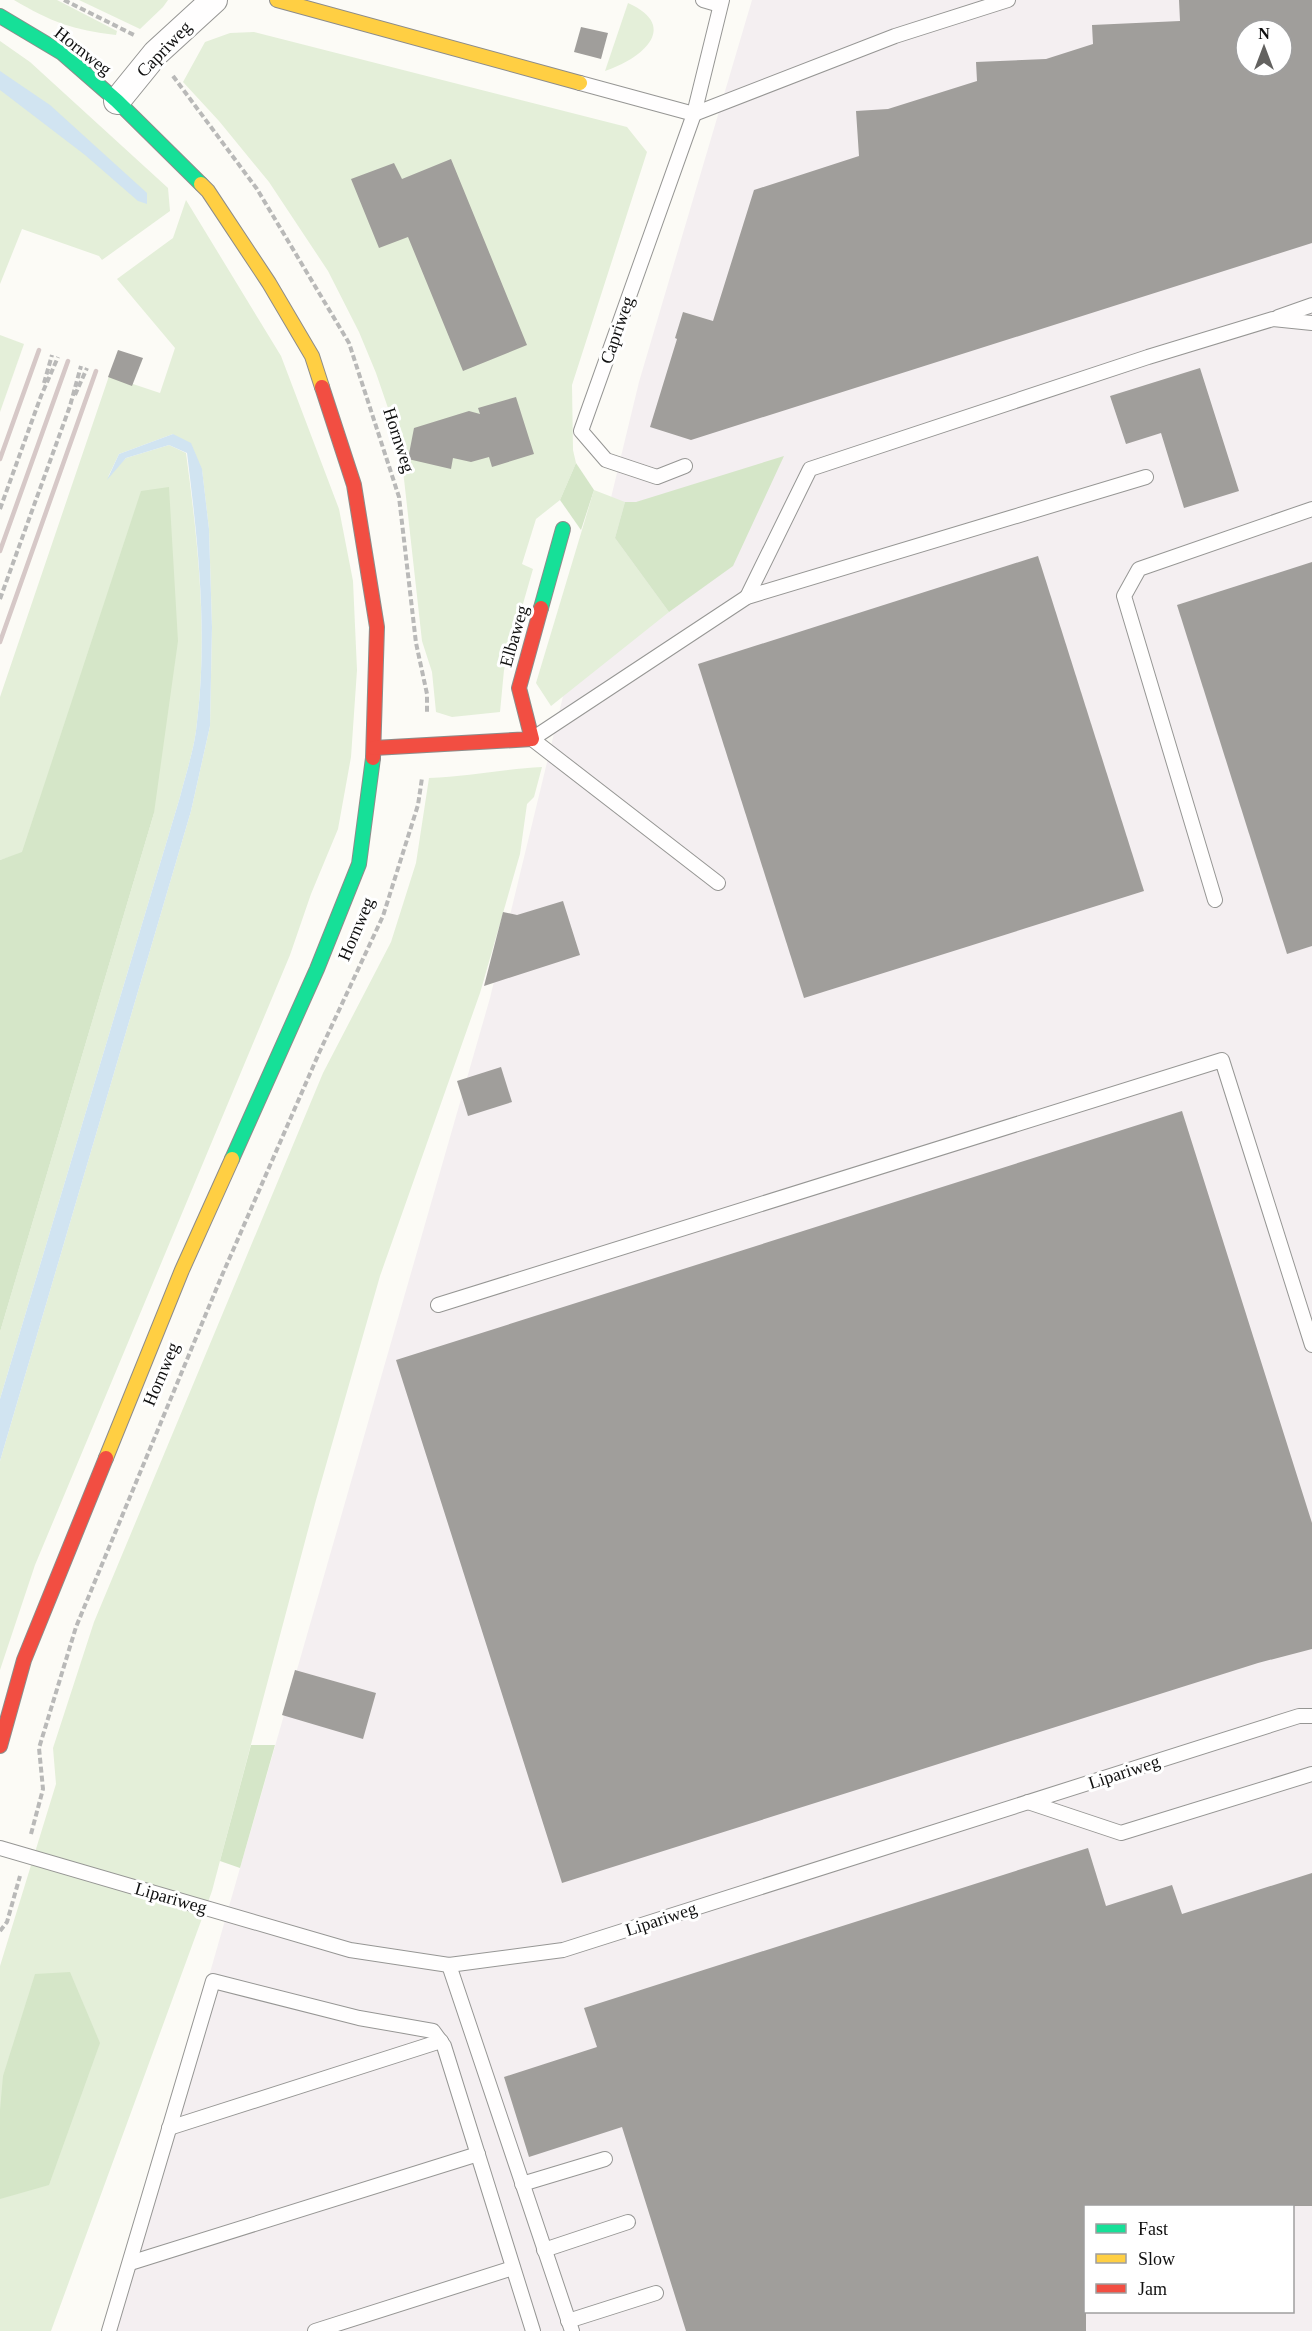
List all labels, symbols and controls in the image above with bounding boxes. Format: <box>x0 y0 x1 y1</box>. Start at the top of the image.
street label: Capriweg <box>132 17 196 81</box>
north arrow <box>1234 18 1294 78</box>
street label: Hornweg <box>50 23 116 79</box>
text: N <box>1258 25 1270 42</box>
street label: Capriweg <box>596 294 638 366</box>
street label: Hornweg <box>379 405 419 475</box>
street label: Elbaweg <box>496 603 532 669</box>
street label: Hornweg <box>334 894 378 964</box>
street label: Hornweg <box>139 1339 183 1409</box>
street label: Lipariweg <box>1086 1751 1162 1793</box>
street label: Lipariweg <box>133 1878 209 1918</box>
street label: Lipariweg <box>623 1898 699 1940</box>
legend <box>1084 2205 1294 2313</box>
text: Fast <box>1138 2219 1168 2239</box>
text: Slow <box>1138 2249 1175 2269</box>
text: Jam <box>1138 2279 1167 2299</box>

